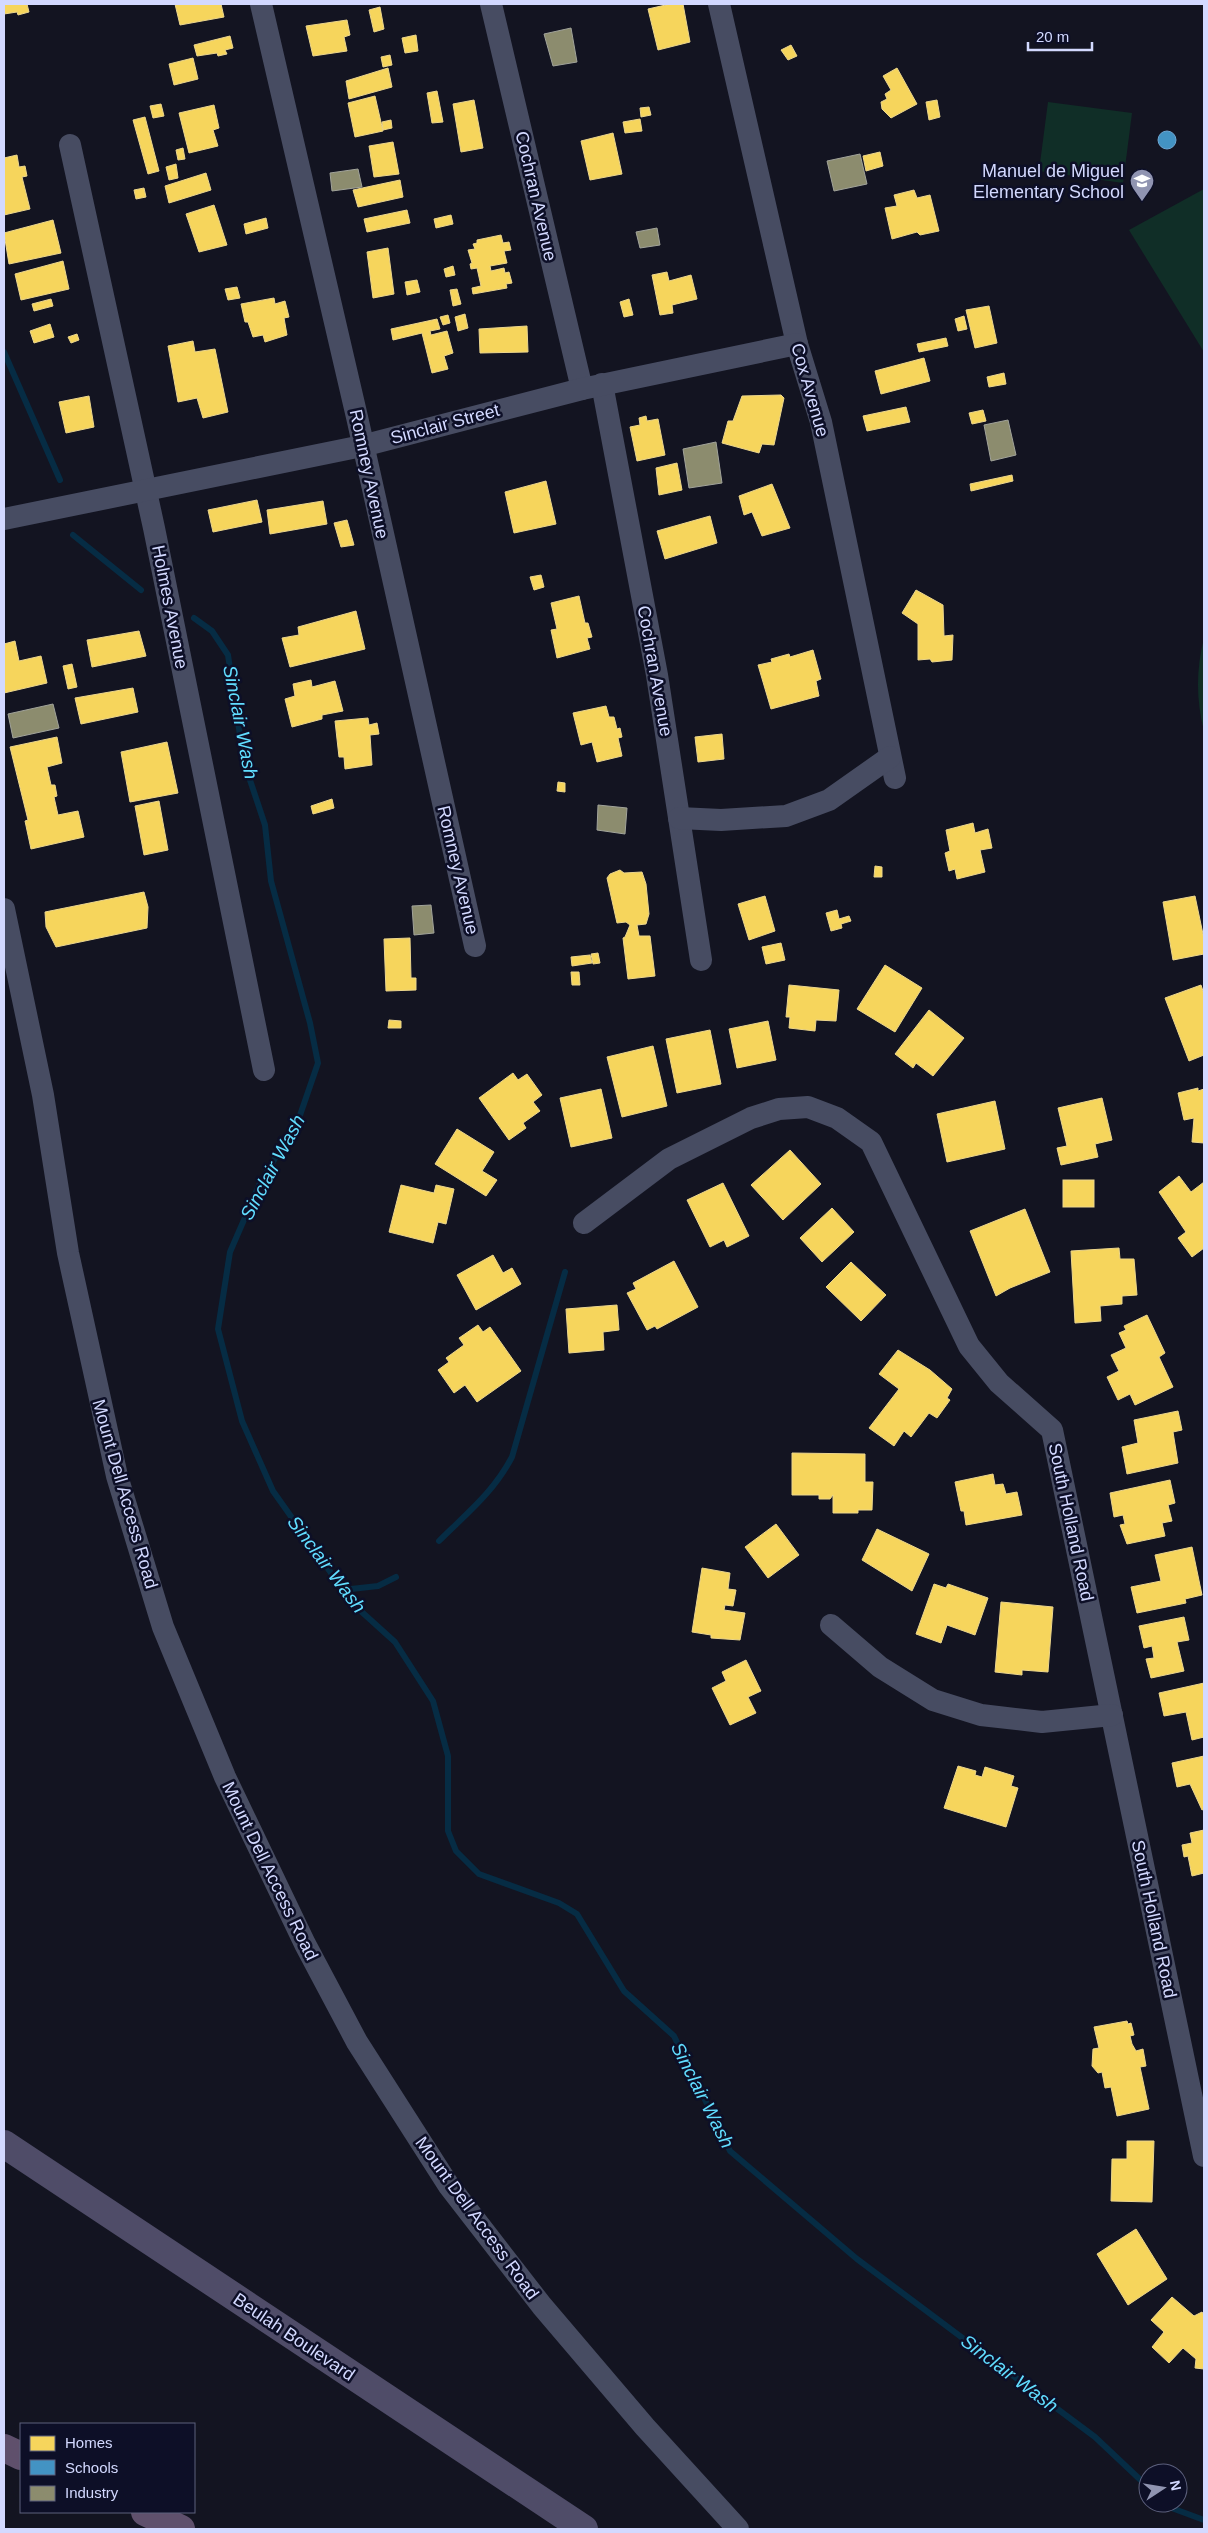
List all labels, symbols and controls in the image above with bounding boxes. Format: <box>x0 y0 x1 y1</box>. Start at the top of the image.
scale bar <box>1028 20 1092 52</box>
text: 20 m <box>1036 28 1069 45</box>
street label: Cochran Avenue <box>511 129 561 263</box>
place label: Manuel de Miguel Elementary School <box>973 161 1124 202</box>
school or university icon: Manuel de Miguel Elementary School <box>1129 168 1155 202</box>
street label: Cox Avenue <box>787 341 833 439</box>
street label: Sinclair Street <box>388 400 502 448</box>
street label: Romney Avenue <box>346 407 392 541</box>
street label: Holmes Avenue <box>148 543 192 671</box>
street label: Cochran Avenue <box>634 604 676 738</box>
water label: Sinclair Wash <box>219 663 262 781</box>
street label: Romney Avenue <box>433 804 483 936</box>
water label: Sinclair Wash <box>236 1111 309 1223</box>
street label: Mount Dell Access Road <box>88 1397 162 1591</box>
street label: South Holland Road <box>1044 1441 1098 1603</box>
water label: Sinclair Wash <box>283 1512 370 1617</box>
street label: Mount Dell Access Road <box>218 1778 322 1964</box>
street label: South Holland Road <box>1127 1838 1181 2000</box>
water label: Sinclair Wash <box>667 2039 738 2152</box>
street label: Mount Dell Access Road <box>411 2133 543 2303</box>
street label: Beulah Boulevard <box>230 2289 358 2385</box>
water label: Sinclair Wash <box>957 2330 1062 2417</box>
legend <box>20 2423 195 2513</box>
text: Homes <box>65 2434 113 2451</box>
text: Schools <box>65 2459 118 2476</box>
north arrow <box>1138 2463 1188 2513</box>
text: N <box>1167 2479 1185 2492</box>
text: Industry <box>65 2484 119 2501</box>

